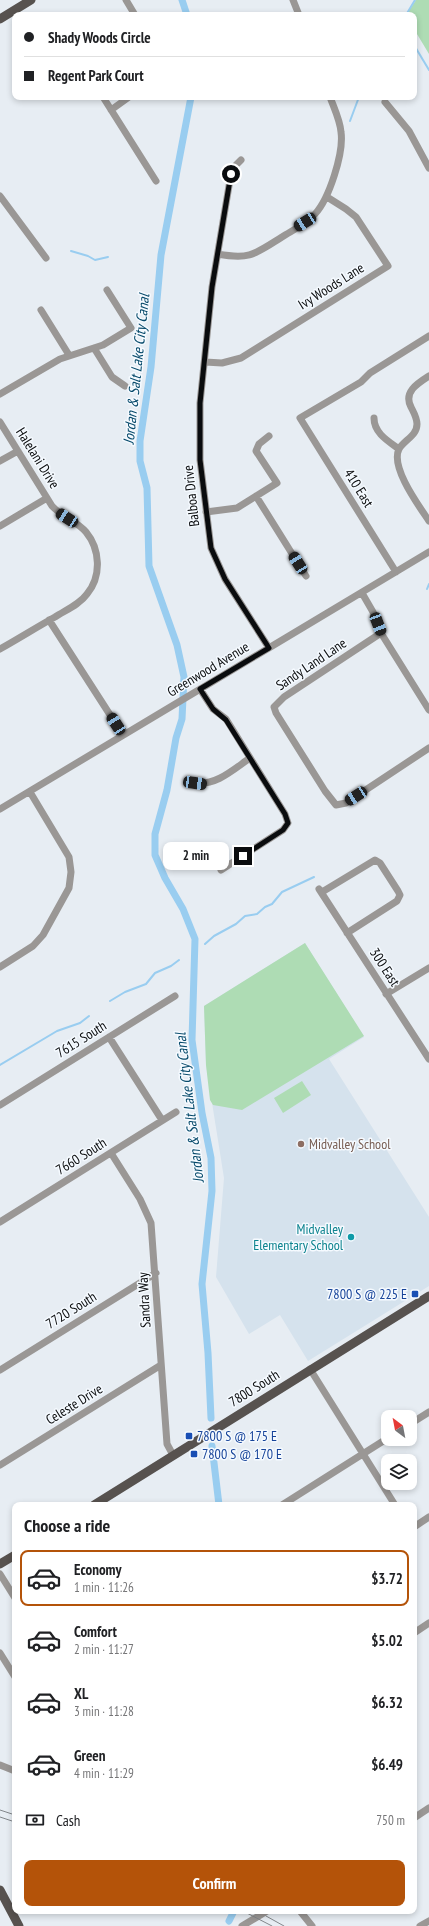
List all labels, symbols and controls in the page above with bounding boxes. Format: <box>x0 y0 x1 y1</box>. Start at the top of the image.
text: Shady Woods Circle <box>48 28 151 47</box>
text: Regent Park Court <box>48 66 144 85</box>
route start <box>222 165 240 183</box>
car <box>292 211 318 233</box>
street label: Ivy Woods Lane <box>295 259 367 313</box>
water label: Jordan & Salt Lake City Canal <box>119 291 153 446</box>
street label: Halelani Drive <box>12 424 64 492</box>
street label: Balboa Drive <box>179 464 203 528</box>
street label: 410 East <box>340 465 378 511</box>
car <box>54 506 80 530</box>
car <box>287 550 309 576</box>
car <box>368 611 388 637</box>
street label: Sandy Land Lane <box>272 634 350 694</box>
street label: Greenwood Avenue <box>164 637 253 701</box>
car <box>104 711 128 737</box>
car <box>182 775 208 791</box>
car <box>343 784 369 808</box>
callout: 2 min <box>163 842 229 870</box>
text: 2 min <box>183 847 209 864</box>
route end <box>234 847 252 865</box>
street label: 300 East <box>366 944 404 990</box>
street label: 7615 South <box>52 1016 110 1062</box>
water label: Jordan & Salt Lake City Canal <box>170 1030 208 1185</box>
street label: 7660 South <box>52 1133 110 1179</box>
place label: Midvalley School <box>309 1135 391 1153</box>
marker: Midvalley School <box>296 1139 306 1149</box>
place label: Midvalley Elementary School <box>253 1220 344 1254</box>
marker: Midvalley Elementary School <box>346 1232 356 1242</box>
street label: Sandra Way <box>134 1271 154 1328</box>
place label: 7800 S @ 225 E <box>327 1285 407 1303</box>
street label: 7720 South <box>42 1287 100 1333</box>
marker: 7800 S @ 225 E <box>410 1289 420 1299</box>
street label: 7800 South <box>225 1365 283 1411</box>
street label: Celeste Drive <box>42 1379 106 1428</box>
north arrow <box>381 1410 417 1446</box>
map controls <box>381 1410 417 1490</box>
place label: 7800 S @ 175 E <box>197 1427 277 1445</box>
marker: 7800 S @ 175 E <box>184 1431 194 1441</box>
place label: 7800 S @ 170 E <box>202 1445 282 1463</box>
marker: 7800 S @ 170 E <box>189 1449 199 1459</box>
button: layers <box>381 1454 417 1490</box>
text: Choose a ride <box>24 1514 110 1537</box>
icon: car <box>26 1560 62 1596</box>
text: Economy <box>74 1560 122 1579</box>
text: $3.72 <box>371 1569 403 1588</box>
text: 1 min · 11:26 <box>74 1579 134 1596</box>
icon: car <box>26 1622 62 1658</box>
text: Comfort <box>74 1622 117 1641</box>
text: $5.02 <box>371 1631 403 1650</box>
text: 2 min · 11:27 <box>74 1641 134 1658</box>
icon: car <box>26 1684 62 1720</box>
text: XL <box>74 1684 88 1703</box>
text: $6.32 <box>371 1693 403 1712</box>
text: 3 min · 11:28 <box>74 1703 134 1720</box>
icon: car <box>26 1746 62 1782</box>
text: Green <box>74 1746 106 1765</box>
text: $6.49 <box>371 1755 403 1774</box>
text: 4 min · 11:29 <box>74 1765 134 1782</box>
icon: cash <box>24 1809 46 1831</box>
text: Cash <box>56 1811 80 1830</box>
text: 750 m <box>376 1812 405 1829</box>
button: Confirm <box>24 1860 405 1906</box>

